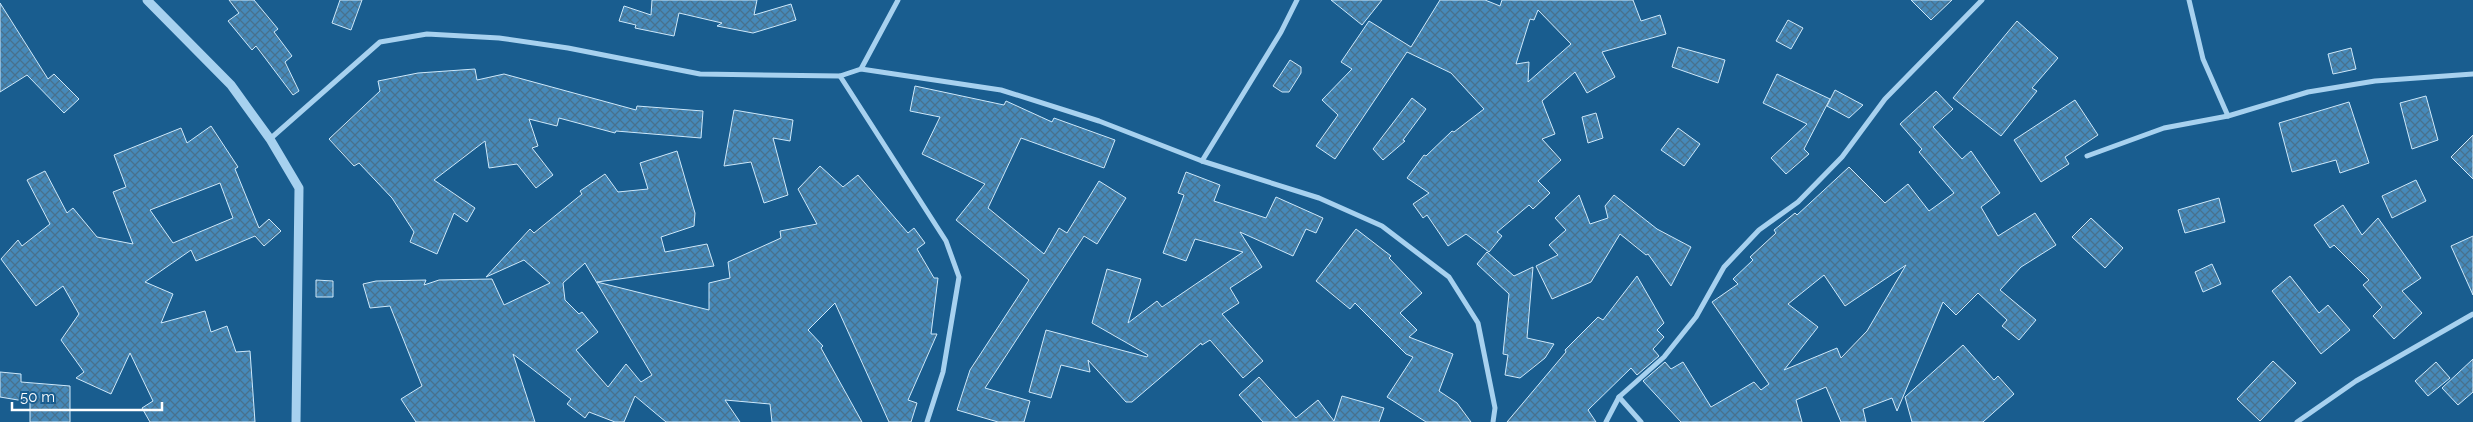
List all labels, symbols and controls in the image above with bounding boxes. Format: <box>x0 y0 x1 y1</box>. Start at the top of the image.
scale bar <box>12 380 162 412</box>
text: 50 m <box>20 388 55 406</box>

